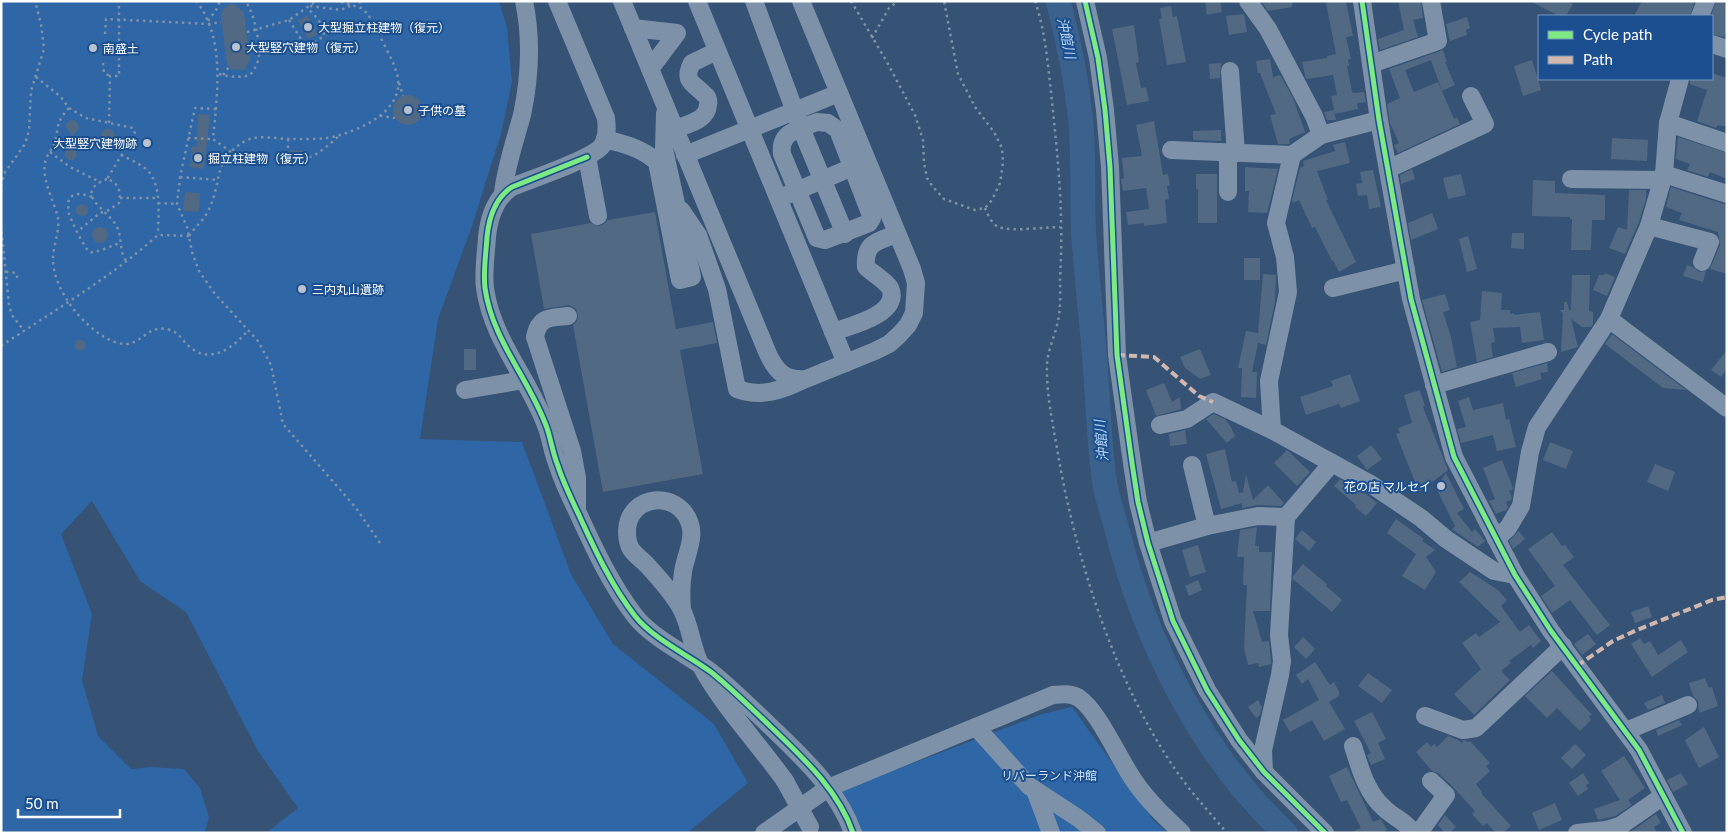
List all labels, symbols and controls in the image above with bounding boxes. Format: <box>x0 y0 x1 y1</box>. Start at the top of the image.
legend <box>1538 15 1713 80</box>
water label: 沖館川 <box>1054 16 1080 62</box>
place label: 大型掘立柱建物（復元） <box>318 20 450 35</box>
marker: 大型掘立柱建物（復元） <box>302 21 314 33</box>
text: Cycle path <box>1583 25 1652 43</box>
place label: 大型竪穴建物（復元） <box>246 40 366 55</box>
place label: 南盛土 <box>103 41 139 56</box>
marker: 大型竪穴建物（復元） <box>230 41 242 53</box>
marker: 南盛土 <box>87 42 99 54</box>
text: Path <box>1583 50 1613 68</box>
place label: 子供の墓 <box>418 103 466 118</box>
marker: 子供の墓 <box>402 104 414 116</box>
place label: 大型竪穴建物跡 <box>53 136 137 151</box>
marker: 大型竪穴建物跡 <box>141 137 153 149</box>
place label: 掘立柱建物（復元） <box>208 151 316 166</box>
marker: 掘立柱建物（復元） <box>192 152 204 164</box>
place label: 三内丸山遺跡 <box>312 282 384 297</box>
marker: 三内丸山遺跡 <box>296 283 308 295</box>
water label: 沖館川 <box>1091 417 1111 463</box>
place label: 花の店 マルセイ <box>1344 479 1431 494</box>
marker: 花の店 マルセイ <box>1435 480 1447 492</box>
park label: リバーランド沖館 <box>1001 768 1097 783</box>
scale bar <box>18 786 120 818</box>
text: 50 m <box>25 794 59 812</box>

